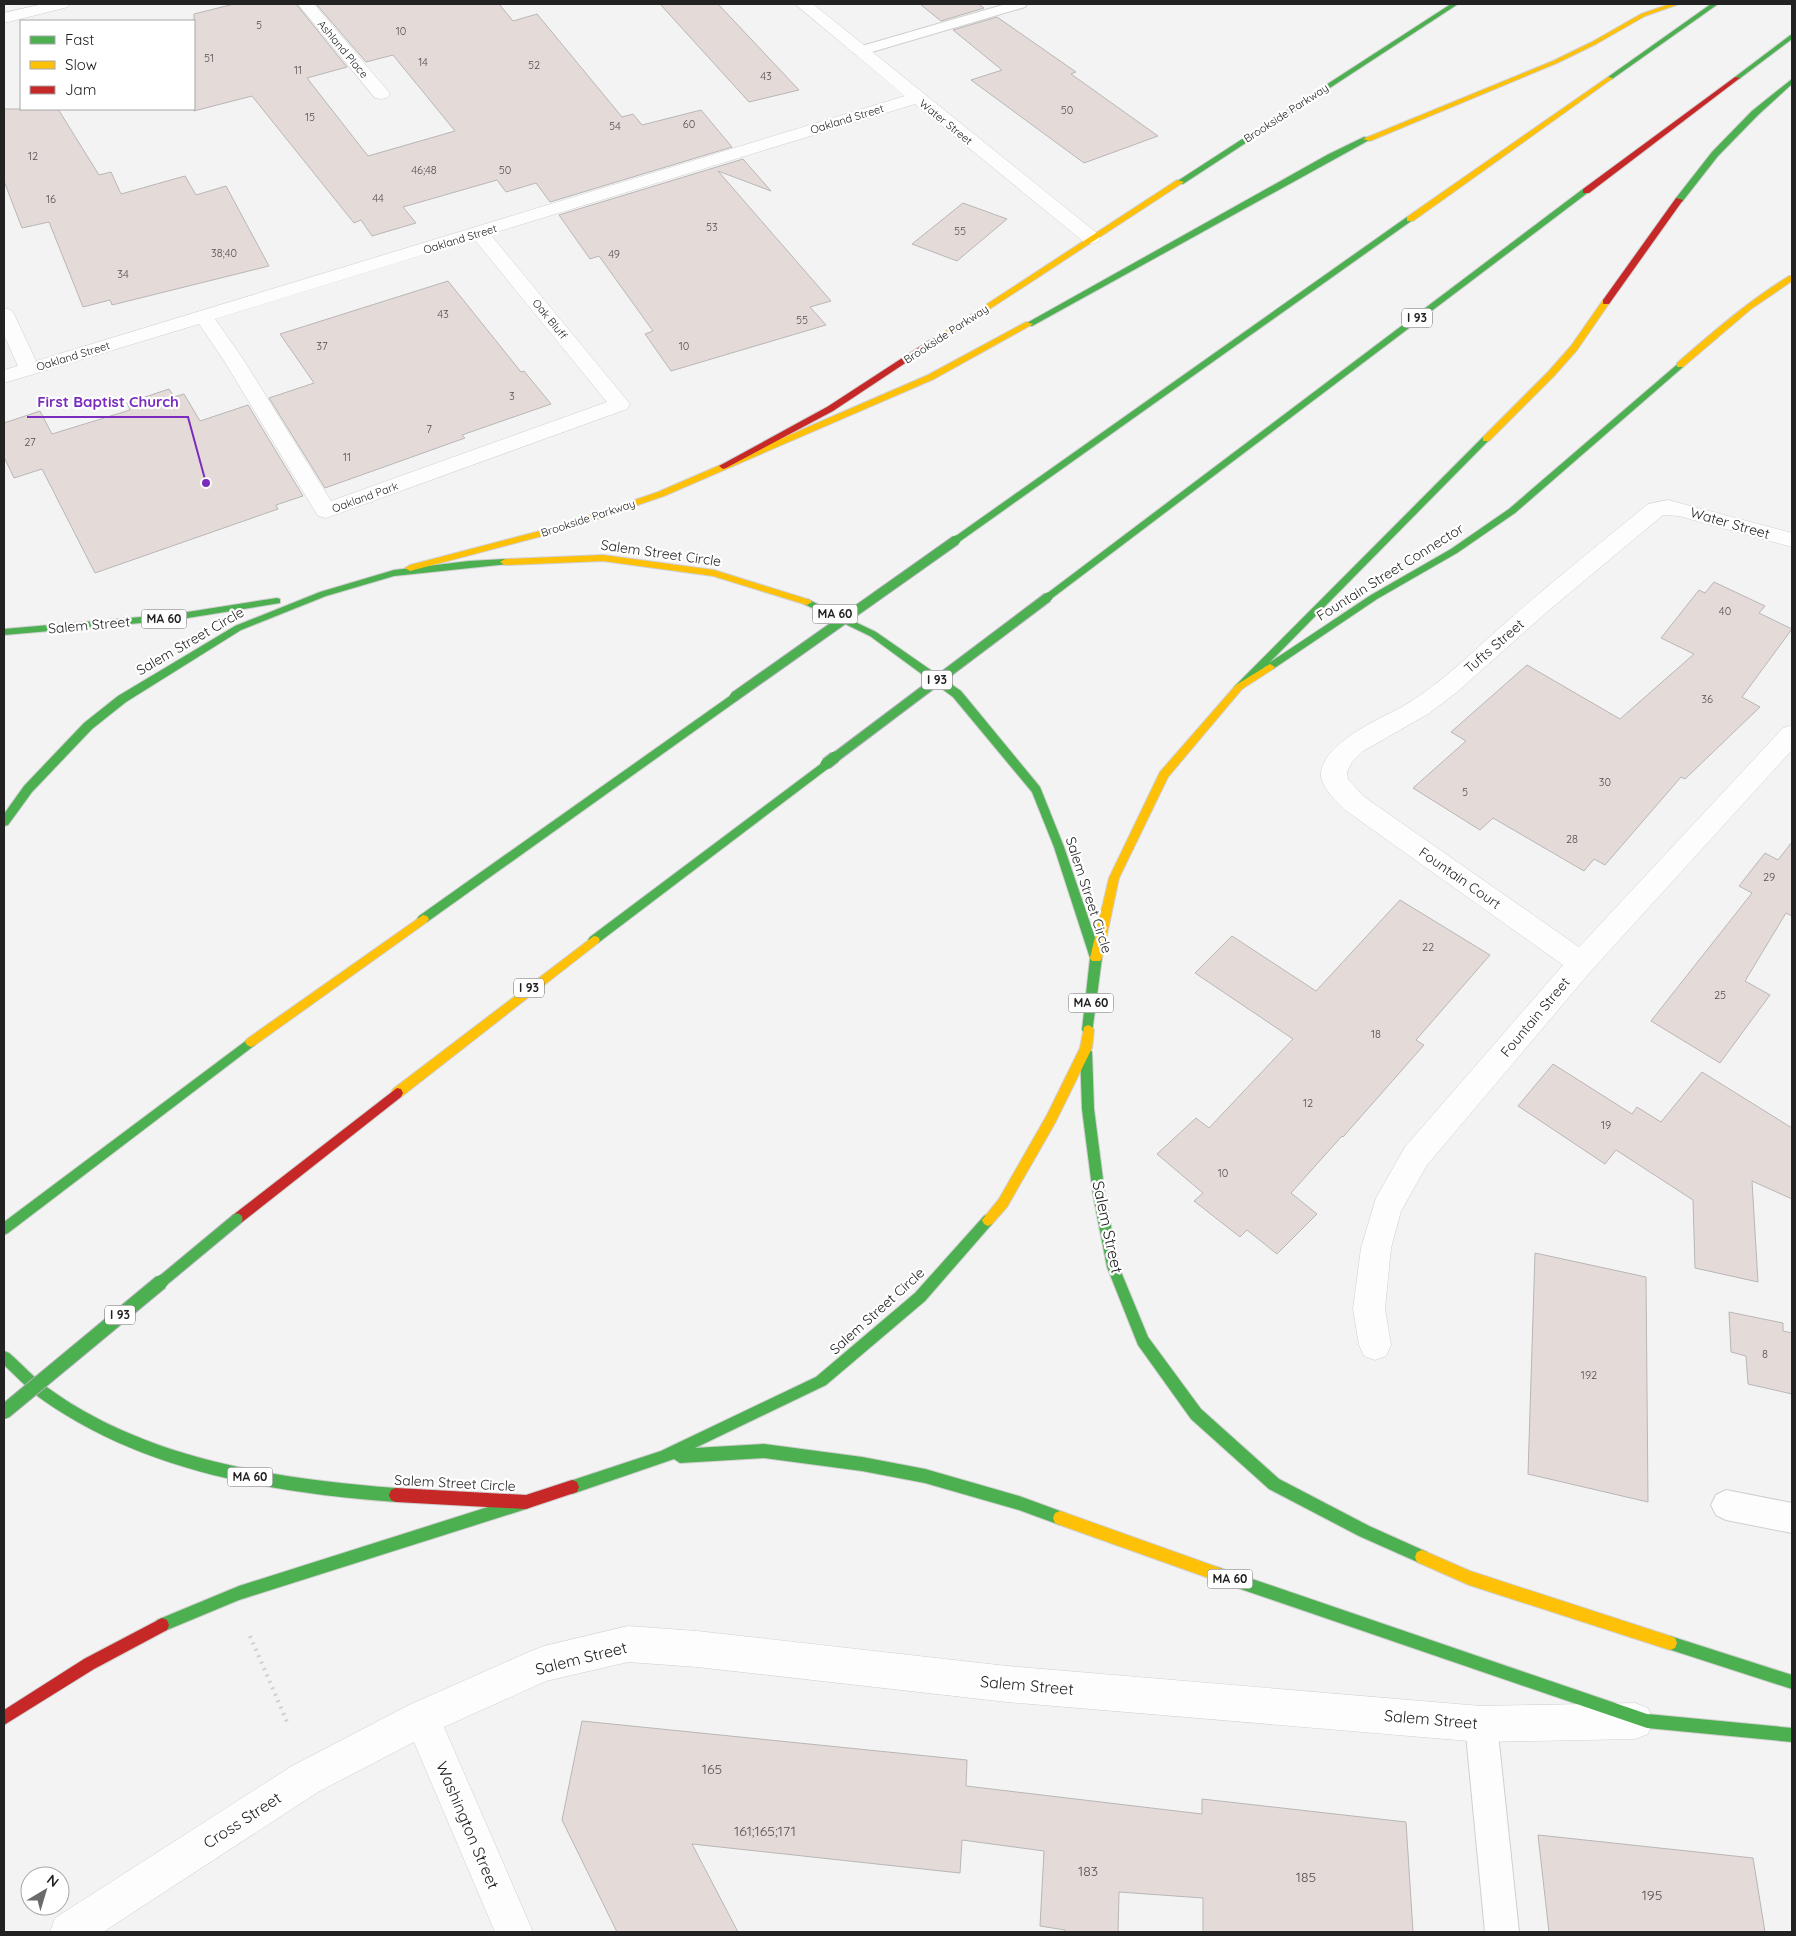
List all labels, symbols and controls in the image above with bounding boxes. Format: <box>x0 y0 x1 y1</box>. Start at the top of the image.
street label: Ashland Place <box>315 17 371 81</box>
house number: 5 <box>256 18 262 32</box>
legend <box>20 20 195 110</box>
house number: 10 <box>396 24 406 38</box>
text: Fast <box>65 30 94 49</box>
house number: 51 <box>204 51 214 65</box>
text: Slow <box>65 55 97 74</box>
house number: 14 <box>418 55 428 69</box>
house number: 52 <box>528 58 540 72</box>
house number: 11 <box>294 63 302 77</box>
house number: 43 <box>760 69 772 83</box>
text: Jam <box>65 80 96 99</box>
street label: Brookside Parkway <box>1241 80 1331 146</box>
street label: Water Street <box>917 96 976 148</box>
street label: Oakland Street <box>809 101 886 137</box>
house number: 50 <box>1061 103 1073 117</box>
house number: 15 <box>305 110 315 124</box>
house number: 60 <box>683 117 695 131</box>
house number: 54 <box>609 119 621 133</box>
house number: 12 <box>28 149 38 163</box>
house number: 46;48 <box>411 163 437 177</box>
house number: 50 <box>499 163 511 177</box>
house number: 44 <box>372 191 384 205</box>
house number: 16 <box>46 192 56 206</box>
house number: 53 <box>706 220 718 234</box>
street label: Oakland Street <box>422 221 499 257</box>
house number: 55 <box>954 224 966 238</box>
house number: 38;40 <box>211 246 237 260</box>
house number: 49 <box>608 247 620 261</box>
house number: 34 <box>117 267 129 281</box>
street label: Oak Bluff <box>530 296 571 342</box>
street label: Brookside Parkway <box>901 301 991 367</box>
house number: 43 <box>437 307 449 321</box>
road number: I 93 <box>1402 308 1432 328</box>
house number: 55 <box>796 313 808 327</box>
street label: Oakland Street <box>35 338 112 374</box>
house number: 37 <box>316 339 328 353</box>
house number: 10 <box>679 339 689 353</box>
callout: First Baptist Church <box>27 387 188 417</box>
house number: 3 <box>509 389 515 403</box>
text: First Baptist Church <box>37 392 179 411</box>
house number: 7 <box>426 422 432 436</box>
house number: 27 <box>24 435 36 449</box>
house number: 11 <box>343 450 351 464</box>
street label: Oakland Park <box>330 479 400 515</box>
street label: Brookside Parkway <box>539 496 637 540</box>
street label: Water Street <box>1688 503 1772 543</box>
street label: Fountain Street Connector <box>1313 519 1467 625</box>
street label: Salem Street Circle <box>600 536 722 570</box>
street label: Salem Street Circle <box>133 603 247 679</box>
road number: MA 60 <box>812 604 858 624</box>
house number: 40 <box>1719 604 1731 618</box>
road number: MA 60 <box>142 610 186 628</box>
street label: Salem Street <box>47 612 131 638</box>
street label: Tufts Street <box>1460 615 1528 677</box>
road number: I 93 <box>922 670 952 690</box>
house number: 36 <box>1701 692 1713 706</box>
house number: 30 <box>1599 775 1611 789</box>
house number: 5 <box>1462 785 1468 799</box>
house number: 28 <box>1566 832 1578 846</box>
street label: Salem Street Circle <box>1062 834 1116 956</box>
street label: Fountain Court <box>1415 843 1505 913</box>
house number: 29 <box>1763 870 1775 884</box>
house number: 22 <box>1422 940 1434 954</box>
street label: Fountain Street <box>1496 973 1574 1061</box>
road number: I 93 <box>514 978 544 998</box>
house number: 25 <box>1714 988 1726 1002</box>
road number: MA 60 <box>1068 994 1114 1012</box>
house number: 18 <box>1371 1027 1381 1041</box>
house number: 12 <box>1303 1096 1313 1110</box>
house number: 19 <box>1601 1118 1611 1132</box>
house number: 10 <box>1218 1166 1228 1180</box>
street label: Salem Street <box>1088 1179 1128 1275</box>
street label: Salem Street Circle <box>826 1264 928 1358</box>
road number: I 93 <box>105 1306 135 1324</box>
house number: 8 <box>1762 1347 1768 1361</box>
house number: 192 <box>1581 1368 1597 1382</box>
road number: MA 60 <box>228 1468 272 1486</box>
street label: Salem Street Circle <box>394 1471 516 1495</box>
road number: MA 60 <box>1208 1570 1252 1588</box>
street label: Salem Street <box>533 1637 629 1679</box>
street label: Salem Street <box>979 1671 1075 1699</box>
street label: Salem Street <box>1383 1705 1479 1733</box>
street label: Washington Street <box>432 1758 504 1892</box>
house number: 165 <box>702 1760 722 1778</box>
street label: Cross Street <box>199 1787 285 1853</box>
house number: 161;165;171 <box>734 1822 796 1840</box>
house number: 183 <box>1078 1862 1098 1880</box>
north arrow <box>20 1866 70 1916</box>
house number: 185 <box>1296 1868 1316 1886</box>
text: N <box>43 1870 63 1891</box>
house number: 195 <box>1642 1886 1662 1904</box>

